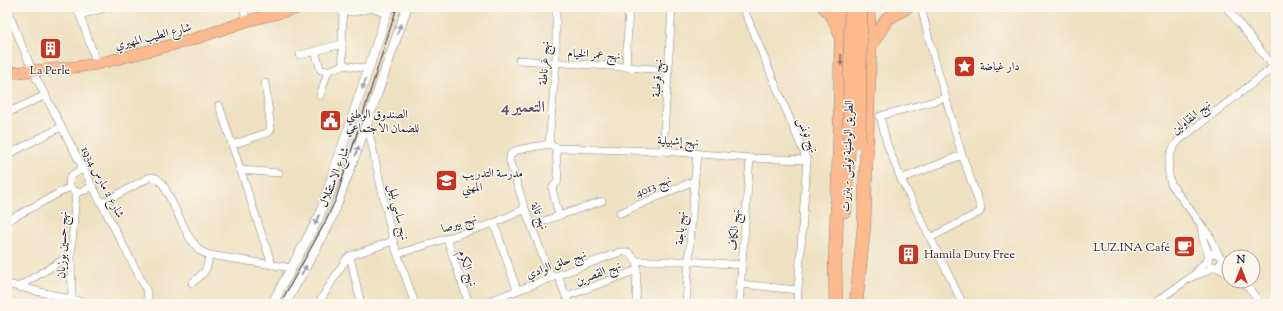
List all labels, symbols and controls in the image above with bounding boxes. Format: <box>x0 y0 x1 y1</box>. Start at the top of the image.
street label: شارع الطيب المهيري <box>113 19 194 56</box>
one-way arrow <box>396 22 402 34</box>
building icon: La Perle <box>37 36 63 62</box>
street label: نهج غرناطة <box>535 40 556 86</box>
street label: نهج عمر الخيام <box>567 45 621 66</box>
place icon: دار غياضة <box>951 53 977 79</box>
one-way arrow <box>837 54 844 66</box>
street label: نهج قرطبة <box>648 58 669 98</box>
place label: دار غياضة <box>980 58 1020 76</box>
place label: La Perle <box>30 62 71 80</box>
one-way arrow <box>360 78 366 90</box>
street label: نهج المقاولين <box>1168 96 1216 140</box>
district label: التعمير 4 <box>500 97 545 120</box>
street label: الطريق الوطنية تونس - بنزرت <box>837 99 859 212</box>
place label: الصندوق الوطني للضمان الاجتماعي <box>346 106 419 138</box>
public building icon: الصندوق الوطني للضمان الاجتماعي <box>318 108 344 134</box>
street label: نهج تونس <box>791 115 822 156</box>
street label: نهج إشبيلية <box>657 132 699 153</box>
street label: شارع 2 مارس 1934 <box>75 143 129 222</box>
street label: شارع الاستقلال <box>315 144 356 211</box>
one-way arrow <box>354 145 360 157</box>
place label: مدرسة التدريب المهني <box>462 165 523 199</box>
school or university icon: مدرسة التدريب المهني <box>434 167 460 193</box>
street label: نهج 4013 <box>633 171 675 203</box>
street label: نهج ساسي بليل <box>382 182 413 242</box>
street label: نهج تالة <box>524 199 553 233</box>
street label: نهج الكاف <box>724 209 747 252</box>
street label: نهج بيرصا <box>439 210 480 239</box>
street label: نهج حسين بوزيان <box>53 211 74 279</box>
street label: نهج باجة <box>671 211 692 245</box>
one-way arrow <box>314 214 320 226</box>
cafe icon: LUZ.INA Café <box>1172 234 1198 260</box>
place label: LUZ.INA Café <box>1093 239 1170 257</box>
building icon: Hamila Duty Free <box>896 241 922 267</box>
street label: نهج حلق الوادي <box>524 246 589 285</box>
place label: Hamila Duty Free <box>924 246 1015 264</box>
street label: نهج الكرم <box>452 248 481 289</box>
north arrow <box>1221 249 1261 289</box>
text: N <box>1236 252 1246 268</box>
street label: نهج القصرين <box>573 257 624 292</box>
one-way arrow <box>300 264 307 276</box>

